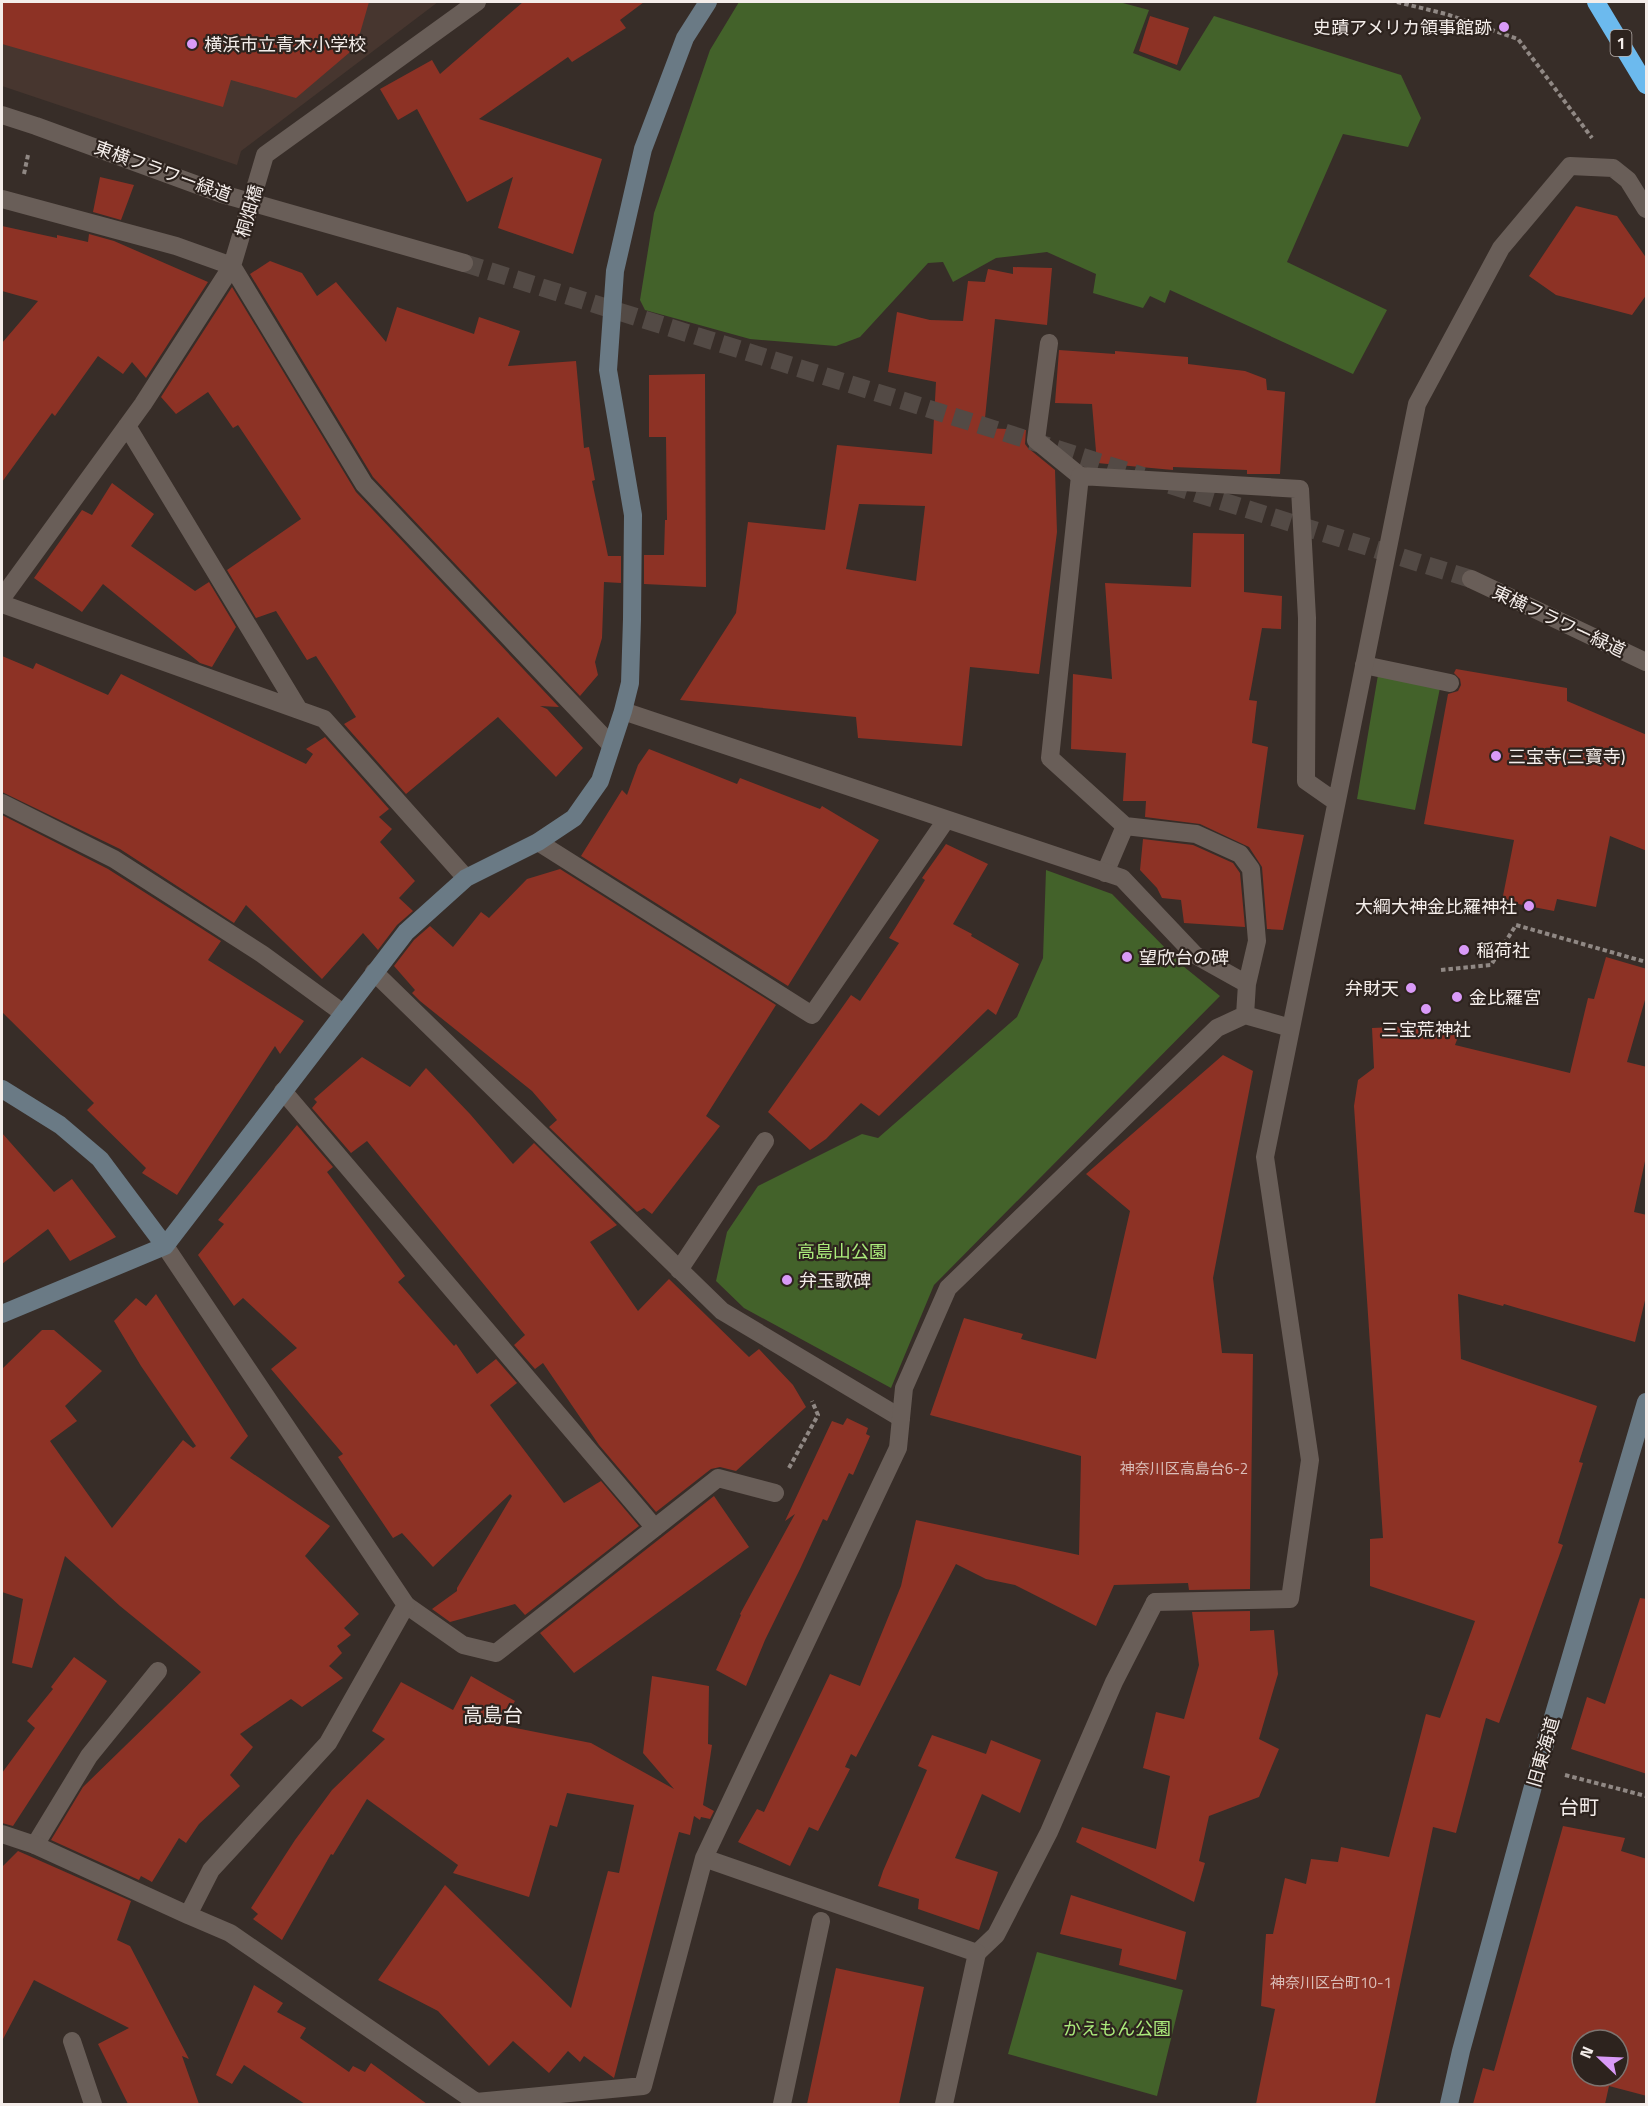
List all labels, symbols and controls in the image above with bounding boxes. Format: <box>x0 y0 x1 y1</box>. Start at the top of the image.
place label: 史蹟アメリカ領事館跡 <box>1313 14 1492 41</box>
marker: 史蹟アメリカ領事館跡 <box>1497 20 1511 34</box>
road number: 1 <box>1610 30 1632 56</box>
place label: 横浜市立青木小学校 <box>204 31 366 58</box>
marker: 横浜市立青木小学校 <box>185 37 199 51</box>
street label: 東横フラワー緑道 <box>91 134 235 208</box>
street label: 桐畑橋 <box>229 181 269 241</box>
street label: 東横フラワー緑道 <box>1488 578 1630 664</box>
place label: 三宝寺(三寶寺) <box>1508 743 1626 770</box>
marker: 三宝寺(三寶寺) <box>1489 749 1503 763</box>
place label: 大綱大神金比羅神社 <box>1355 893 1517 920</box>
marker: 大綱大神金比羅神社 <box>1522 899 1536 913</box>
place label: 稲荷社 <box>1476 937 1530 964</box>
marker: 稲荷社 <box>1457 943 1471 957</box>
place label: 望欣台の碑 <box>1139 944 1229 971</box>
marker: 望欣台の碑 <box>1120 950 1134 964</box>
place label: 弁財天 <box>1345 975 1399 1002</box>
marker: 弁財天 <box>1404 981 1418 995</box>
place label: 金比羅宮 <box>1469 984 1541 1011</box>
marker: 金比羅宮 <box>1450 990 1464 1004</box>
marker: 三宝荒神社 <box>1419 1002 1433 1016</box>
place label: 三宝荒神社 <box>1381 1016 1471 1043</box>
park label: 高島山公園 <box>797 1238 887 1265</box>
place label: 弁玉歌碑 <box>799 1267 871 1294</box>
marker: 弁玉歌碑 <box>780 1273 794 1287</box>
house number: 神奈川区高島台6-2 <box>1120 1457 1248 1480</box>
district label: 高島台 <box>463 1699 523 1730</box>
street label: 旧東海道 <box>1520 1714 1566 1790</box>
district label: 台町 <box>1559 1791 1599 1822</box>
house number: 神奈川区台町10-1 <box>1270 1971 1392 1994</box>
park label: かえもん公園 <box>1063 2015 1171 2042</box>
north arrow <box>1570 2028 1630 2088</box>
text: N <box>1573 2042 1599 2062</box>

